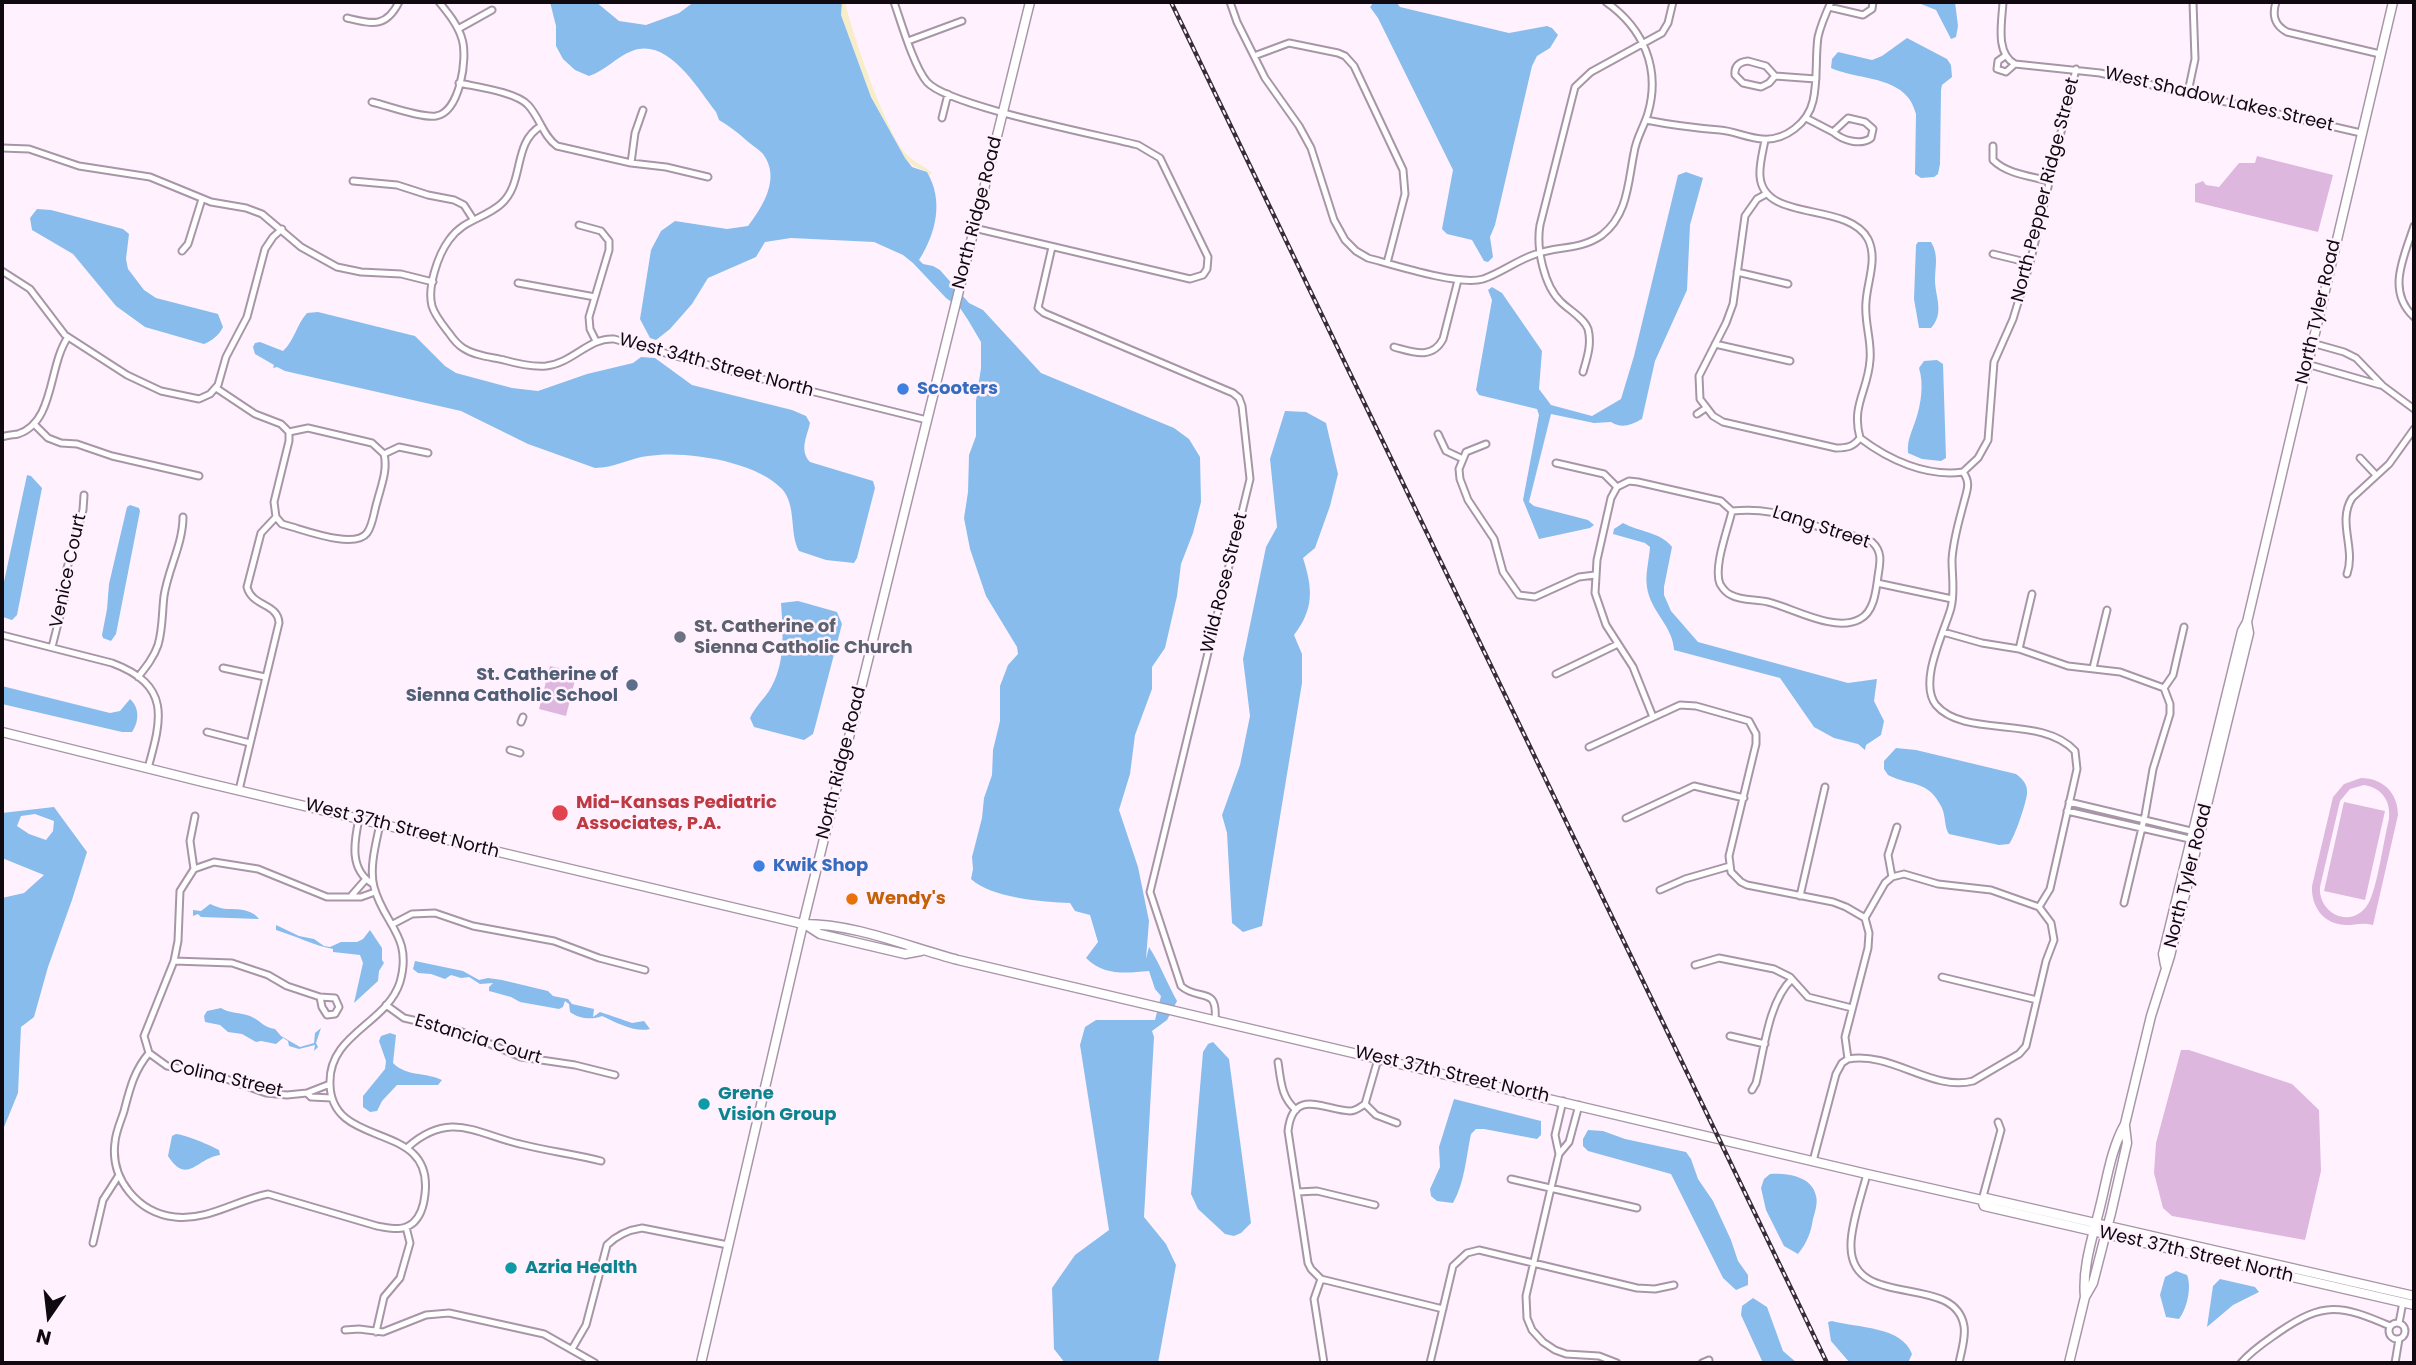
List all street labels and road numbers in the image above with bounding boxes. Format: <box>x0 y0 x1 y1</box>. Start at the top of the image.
street label: West Shadow Lakes Street <box>2102 63 2336 137</box>
street label: North Pepper Ridge Street <box>2008 75 2084 305</box>
street label: North Ridge Road <box>949 135 1007 291</box>
street label: North Tyler Road <box>2292 238 2346 386</box>
street label: West 34th Street North <box>616 330 816 402</box>
street label: Lang Street <box>1770 502 1872 554</box>
street label: Wild Rose Street <box>1197 511 1253 655</box>
street label: Venice Court <box>46 512 92 630</box>
street label: North Ridge Road <box>813 685 871 841</box>
street label: West 37th Street North <box>303 794 501 864</box>
street label: North Tyler Road <box>2161 802 2217 950</box>
street label: Estancia Court <box>412 1010 544 1070</box>
street label: West 37th Street North <box>1352 1042 1552 1108</box>
street label: Colina Street <box>167 1055 285 1103</box>
street label: West 37th Street North <box>2096 1222 2296 1288</box>

